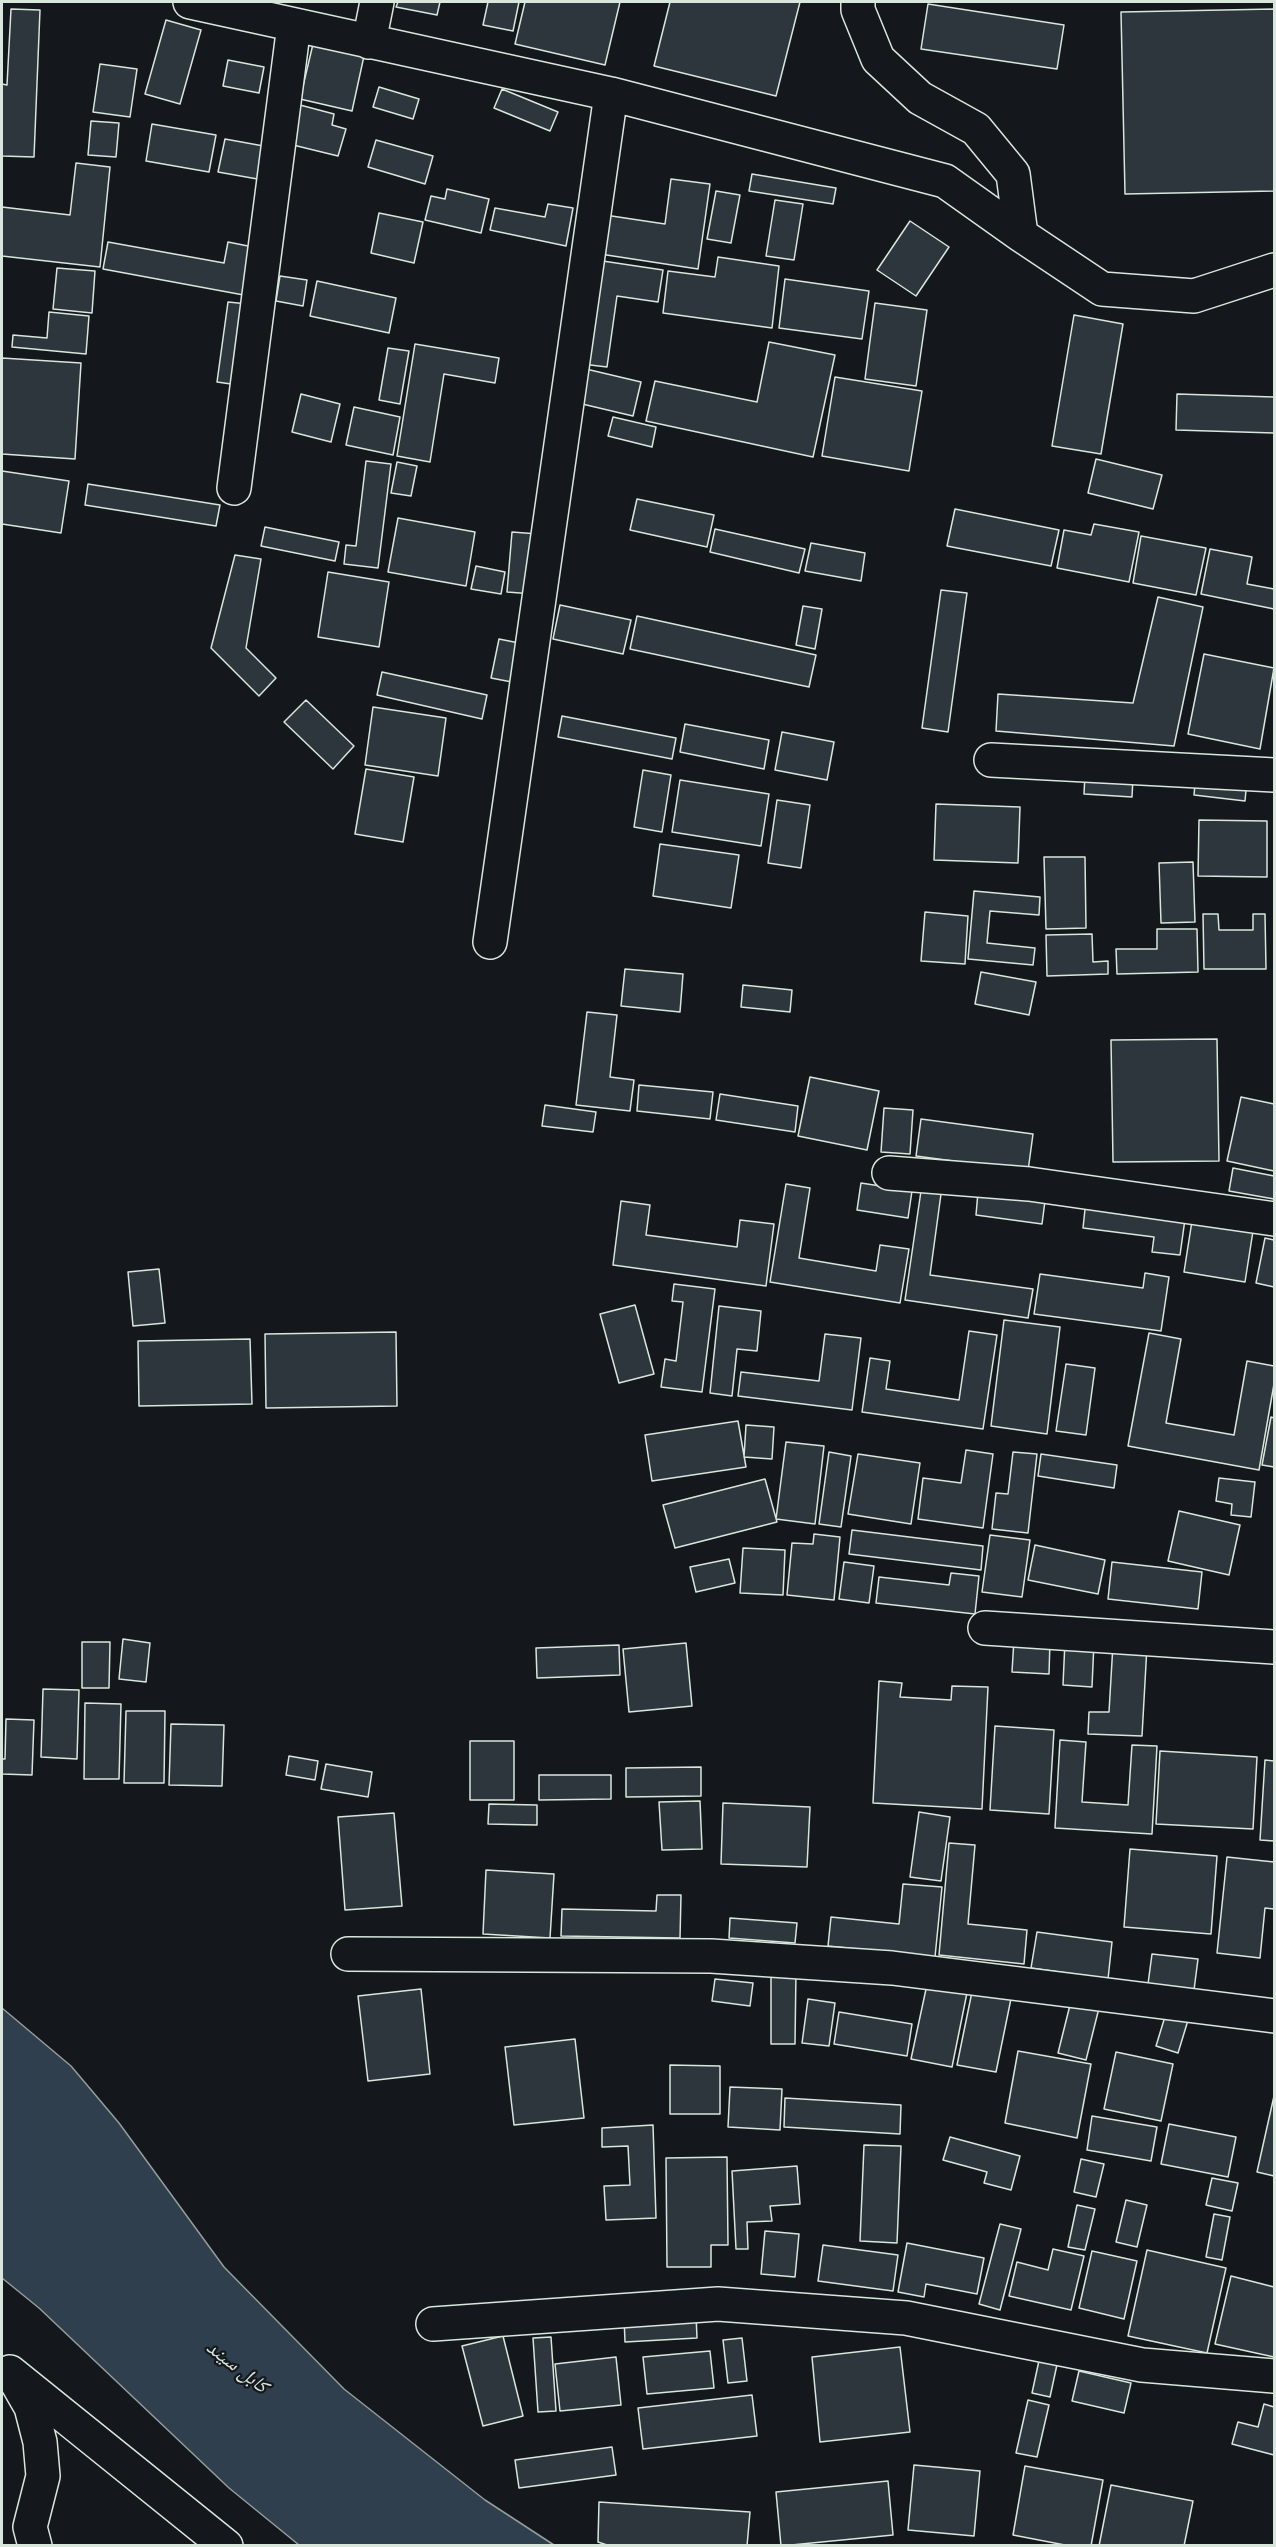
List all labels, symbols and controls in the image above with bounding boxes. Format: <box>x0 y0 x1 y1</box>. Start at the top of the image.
water label: کابل سيند <box>201 2335 273 2399</box>

